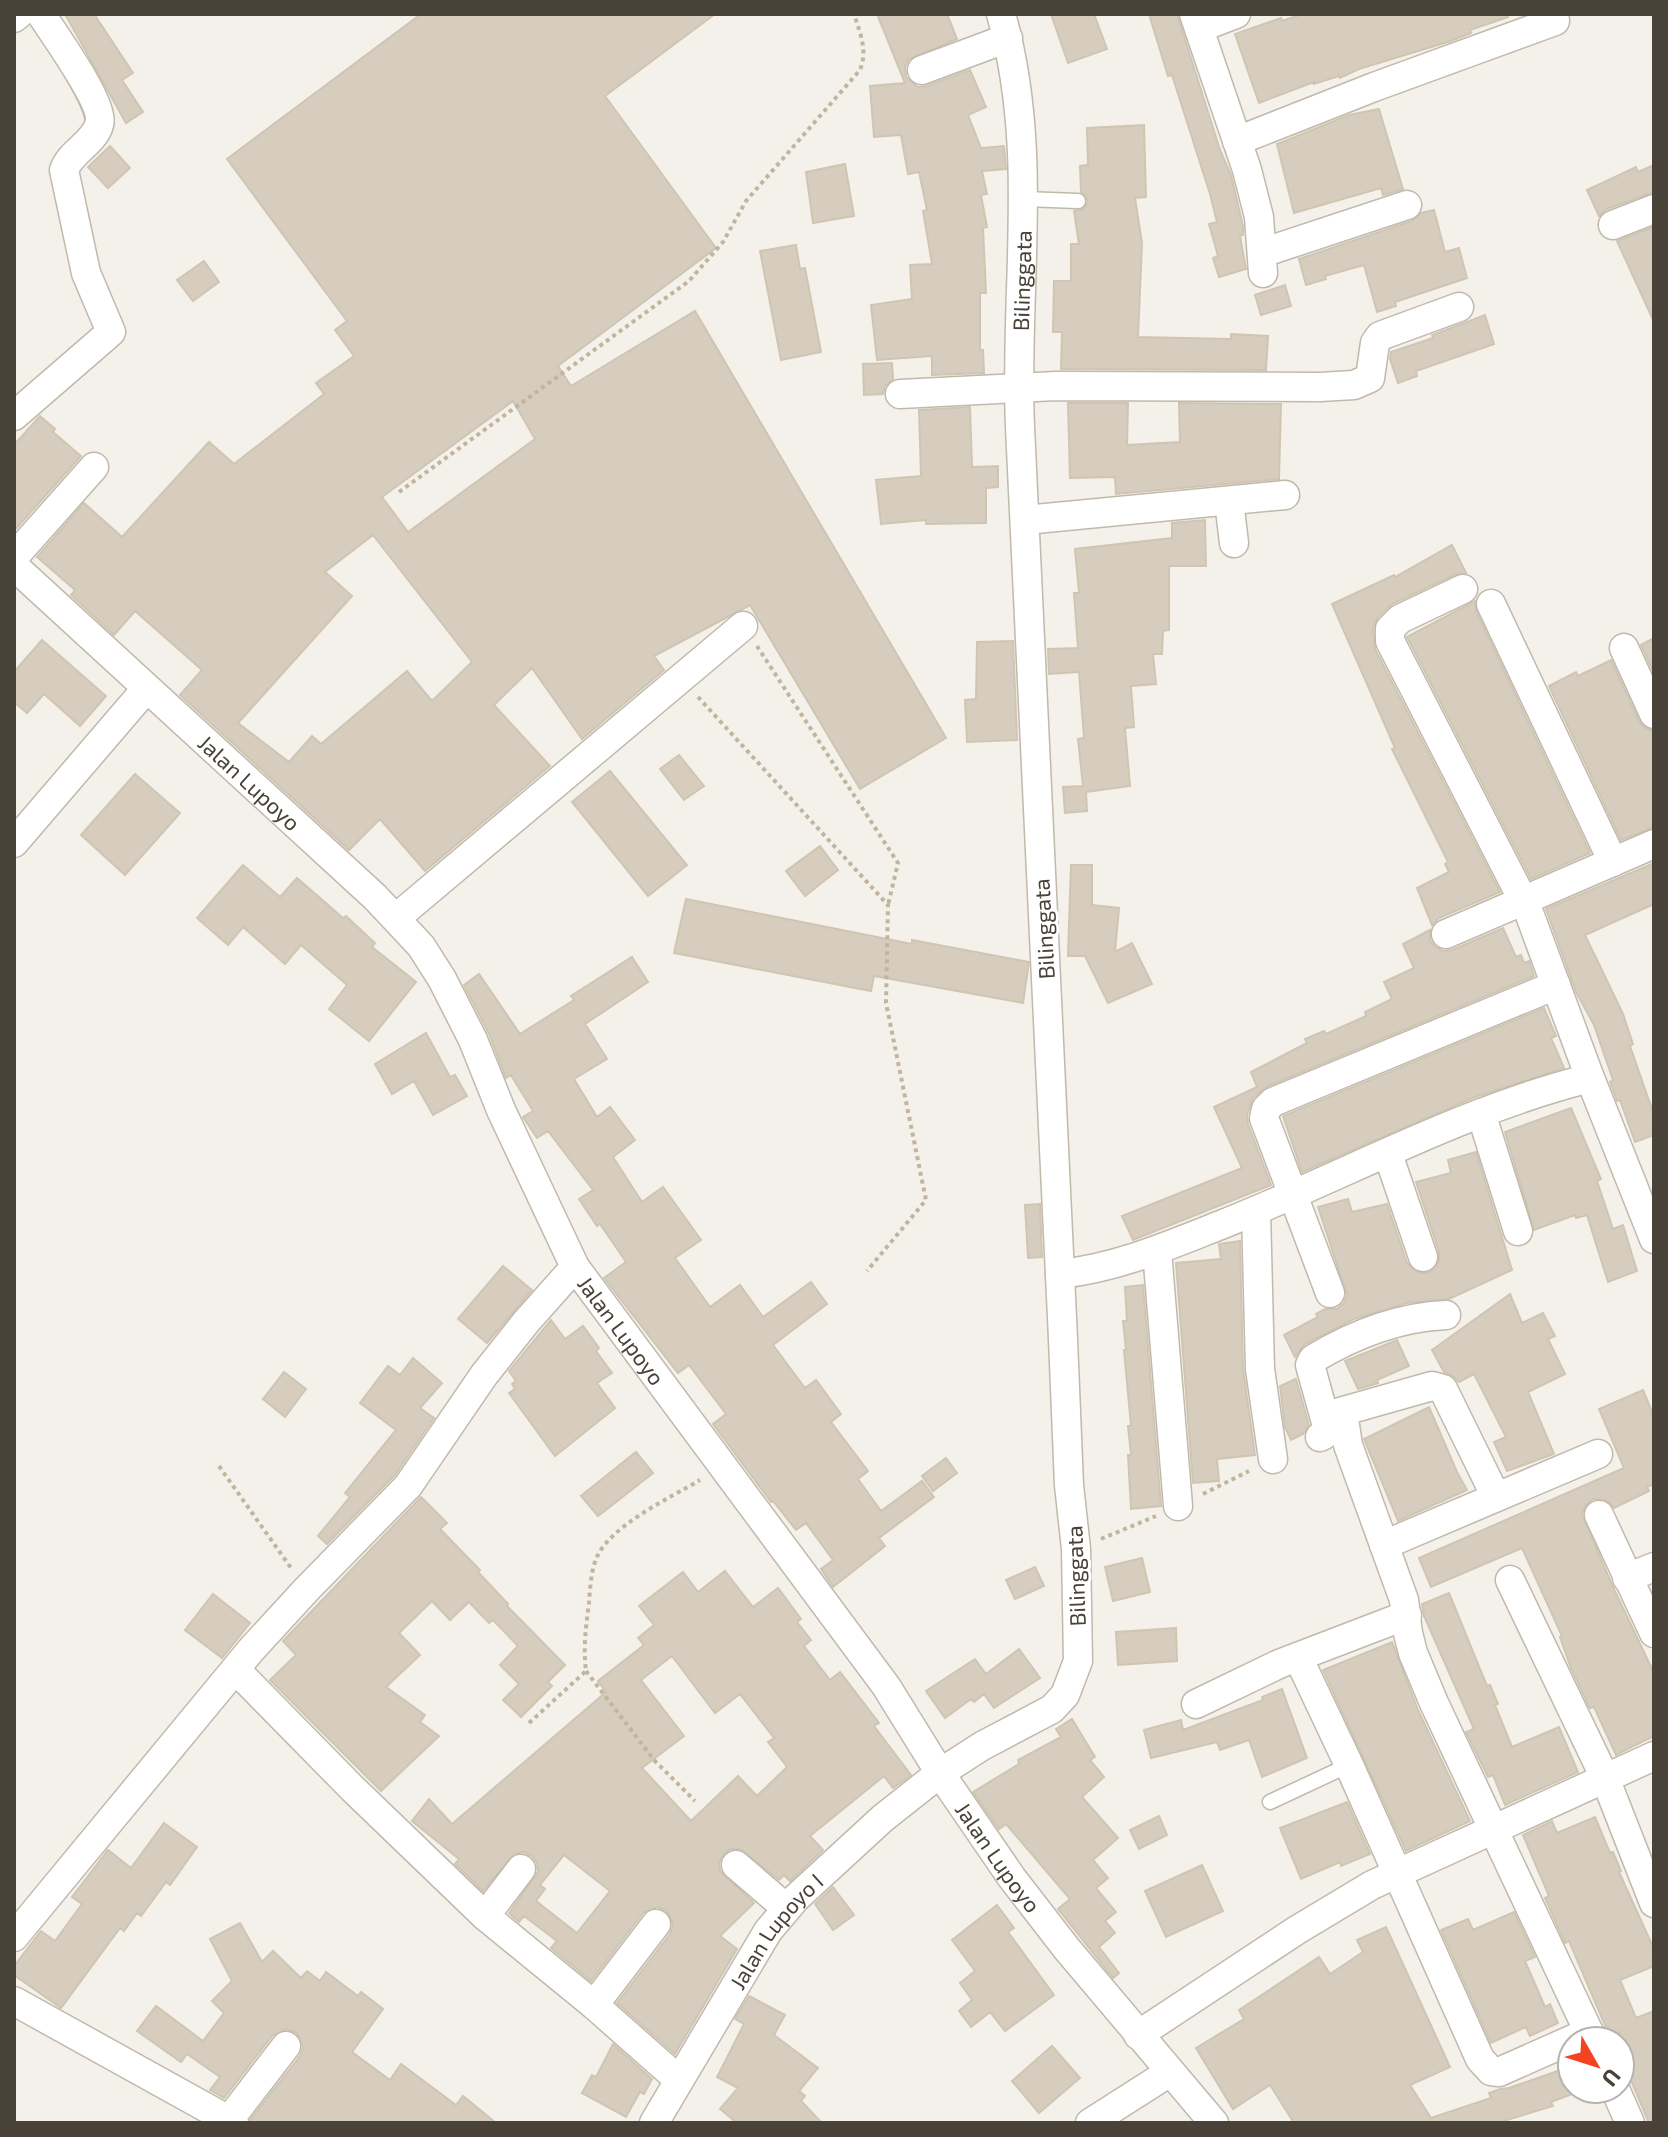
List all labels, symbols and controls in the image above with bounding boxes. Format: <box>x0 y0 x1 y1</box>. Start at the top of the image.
street label: Bilinggata <box>1007 230 1036 331</box>
street label: Jalan Lupoyo <box>194 729 306 835</box>
street label: Bilinggata <box>1027 878 1059 980</box>
street label: Jalan Lupoyo <box>573 1271 671 1390</box>
street label: Bilinggata <box>1060 1525 1090 1627</box>
street label: Jalan Lupoyo <box>951 1797 1046 1917</box>
street label: Jalan Lupoyo I <box>724 1867 828 1994</box>
north arrow <box>1556 2025 1636 2105</box>
text: U <box>1597 2064 1627 2092</box>

